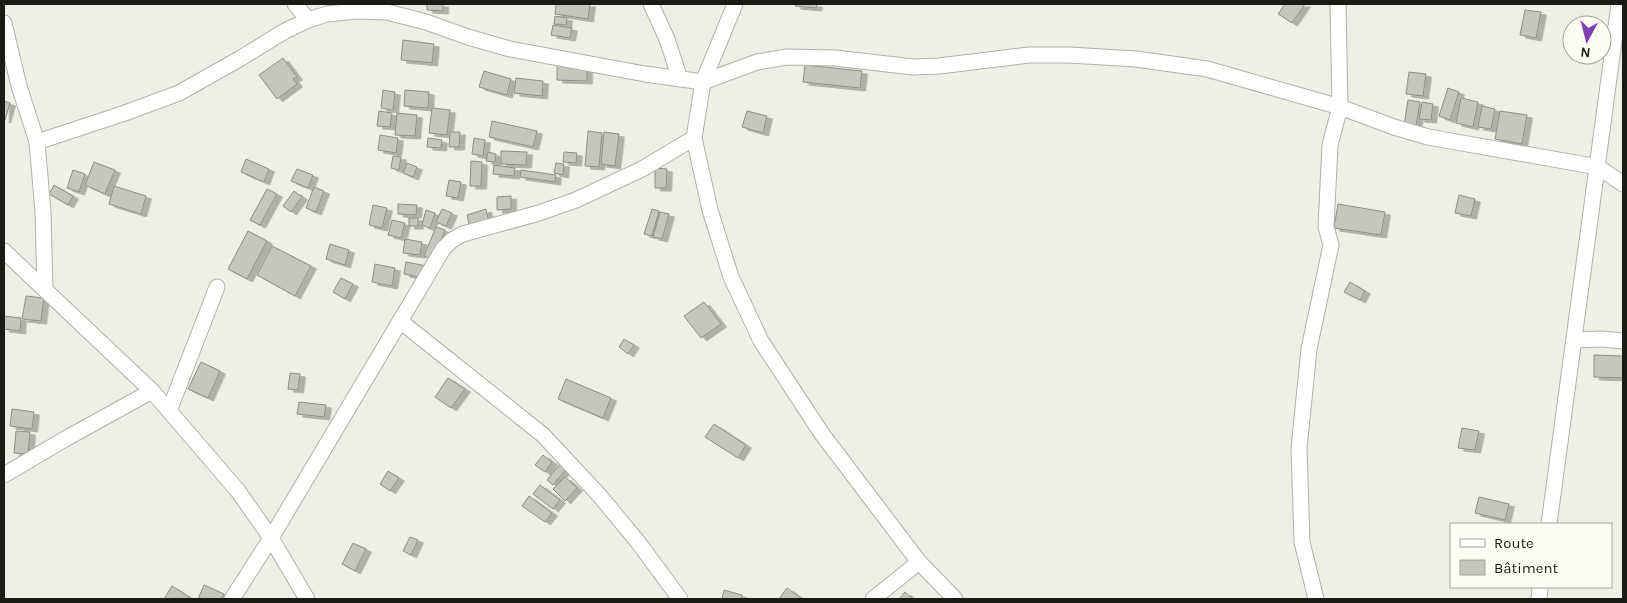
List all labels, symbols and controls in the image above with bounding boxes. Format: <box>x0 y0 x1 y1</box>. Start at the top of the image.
north arrow <box>1562 15 1612 65</box>
text: N <box>1579 43 1591 61</box>
legend <box>1450 523 1612 588</box>
text: Route <box>1494 534 1534 552</box>
text: Bâtiment <box>1494 559 1558 577</box>

